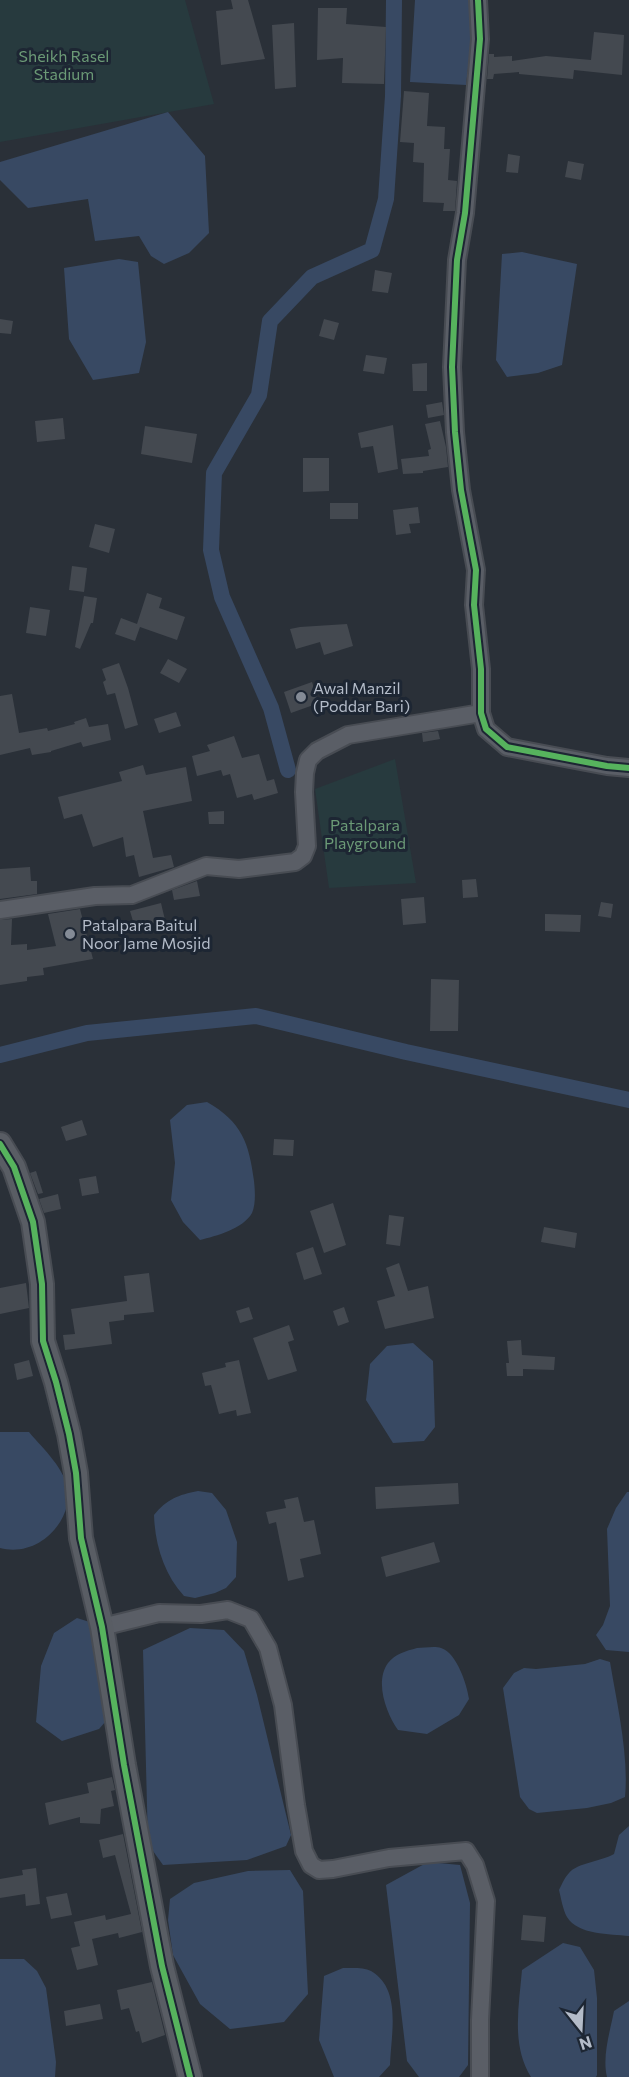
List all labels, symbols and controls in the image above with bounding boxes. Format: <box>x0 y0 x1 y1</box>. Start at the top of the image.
park label: Sheikh Rasel Stadium <box>19 46 109 83</box>
place label: Awal Manzil (Poddar Bari) <box>313 678 410 715</box>
marker: Awal Manzil (Poddar Bari) <box>294 690 308 704</box>
park label: Patalpara Playground <box>324 815 406 852</box>
place label: Patalpara Baitul Noor Jame Mosjid <box>82 915 211 952</box>
marker: Patalpara Baitul Noor Jame Mosjid <box>63 927 77 941</box>
north arrow <box>551 1999 611 2059</box>
text: N <box>577 2033 594 2055</box>

